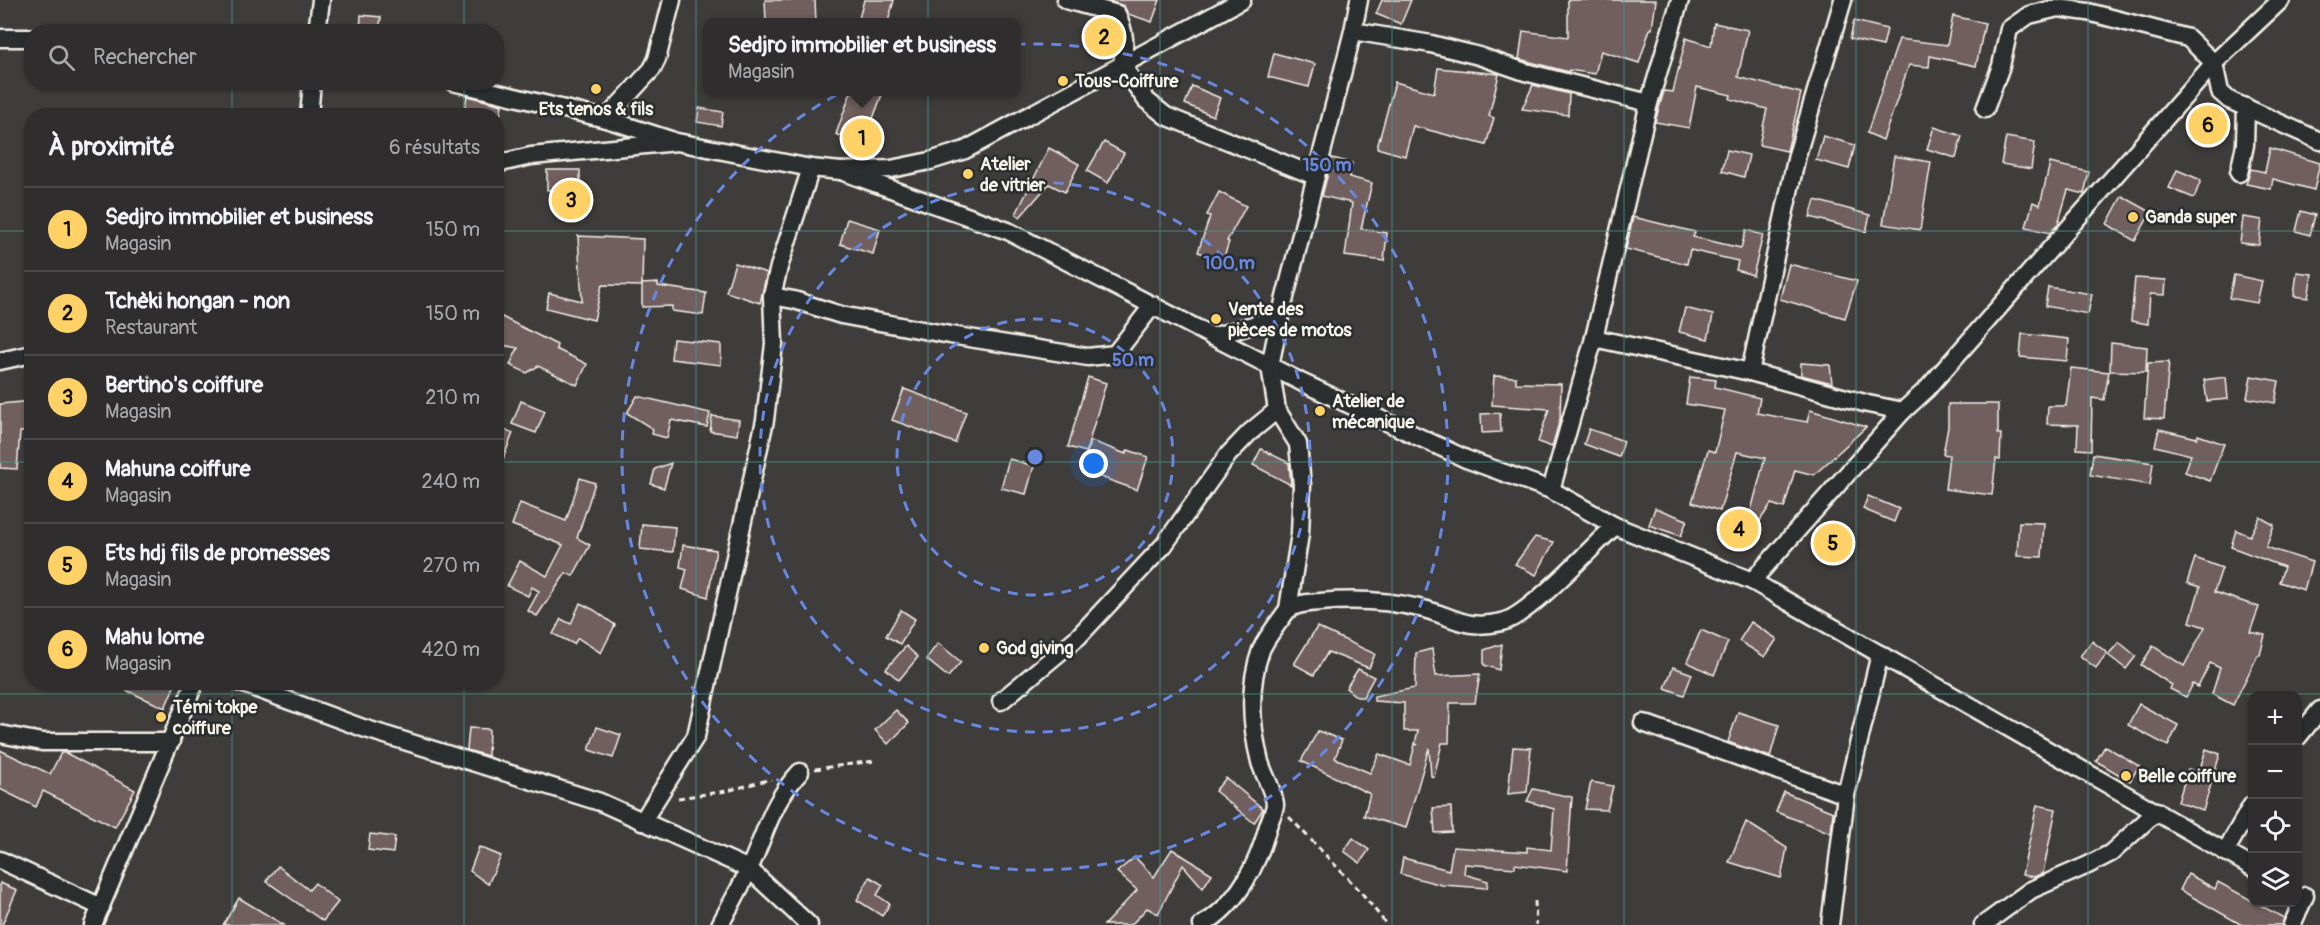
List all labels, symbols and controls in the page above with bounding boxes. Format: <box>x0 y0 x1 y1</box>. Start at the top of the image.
pin: 2 <box>1084 15 1124 60</box>
popup <box>703 18 1021 96</box>
search box <box>24 24 504 90</box>
text: Sedjro immobilier et business <box>728 31 996 59</box>
icon: search <box>45 41 78 74</box>
text: Rechercher <box>93 43 197 71</box>
text: Magasin <box>728 59 795 84</box>
place label: Tous-Coiffure <box>1074 70 1179 93</box>
marker: Tous-Coiffure <box>1056 74 1070 88</box>
marker: Ets tenos & fils <box>589 82 603 96</box>
place label: Ets tenos & fils <box>539 98 654 121</box>
pin: 6 <box>2188 102 2228 148</box>
pin: 1 <box>842 116 882 160</box>
text: À proximité <box>48 131 175 163</box>
text: 6 résultats <box>389 135 480 160</box>
place label: Atelier de vitrier <box>980 153 1046 197</box>
text: 150 m <box>1303 154 1352 177</box>
marker: Atelier de vitrier <box>961 167 975 181</box>
pin: 3 <box>552 178 590 222</box>
text: Sedjro immobilier et business <box>105 203 373 231</box>
place label: Ganda super <box>2145 206 2237 229</box>
marker: Ganda super <box>2126 210 2140 224</box>
text: 1 <box>64 217 71 242</box>
text: 150 m <box>426 217 480 242</box>
text: Magasin <box>105 231 172 256</box>
text: 100 m <box>1203 252 1255 275</box>
text: Tchèki hongan - non <box>105 287 290 315</box>
place label: Vente des pièces de motos <box>1228 298 1353 342</box>
text: 2 <box>62 301 73 326</box>
text: 150 m <box>426 301 480 326</box>
marker: Vente des pièces de motos <box>1209 312 1223 326</box>
text: Restaurant <box>105 315 197 340</box>
text: 50 m <box>1112 349 1154 372</box>
text: Bertino's coiffure <box>105 371 263 399</box>
text: 3 <box>62 385 73 410</box>
text: 210 m <box>425 385 480 410</box>
place label: Atelier de mécanique <box>1332 390 1415 434</box>
text: Magasin <box>105 399 172 424</box>
marker: Atelier de mécanique <box>1313 404 1327 418</box>
centre of rings <box>1025 447 1045 467</box>
your location <box>1079 449 1108 478</box>
text: Mahuna coiffure <box>105 455 251 483</box>
text: 4 <box>62 469 73 494</box>
text: 240 m <box>421 469 480 494</box>
text: Magasin <box>105 483 172 508</box>
pin: 4 <box>1720 506 1758 552</box>
pin: 5 <box>1814 520 1852 566</box>
text: Ets hdj fils de promesses <box>105 539 330 567</box>
text: 5 <box>62 553 73 578</box>
text: 270 m <box>422 553 480 578</box>
text: Magasin <box>105 567 172 592</box>
text: Mahu lome <box>105 623 204 651</box>
text: 6 <box>62 637 73 662</box>
text: 420 m <box>421 637 480 662</box>
place label: God giving <box>996 637 1074 660</box>
marker: God giving <box>977 641 991 655</box>
text: Magasin <box>105 651 172 676</box>
map controls <box>2248 691 2302 907</box>
button: + <box>2248 691 2302 745</box>
place label: Témi tokpe coiffure <box>172 696 259 740</box>
marker: Témi tokpe coiffure <box>154 710 168 724</box>
button: − <box>2248 745 2302 799</box>
place label: Belle coiffure <box>2138 765 2237 788</box>
marker: Belle coiffure <box>2119 769 2133 783</box>
button: locate <box>2248 799 2302 853</box>
button: layers <box>2248 853 2302 907</box>

